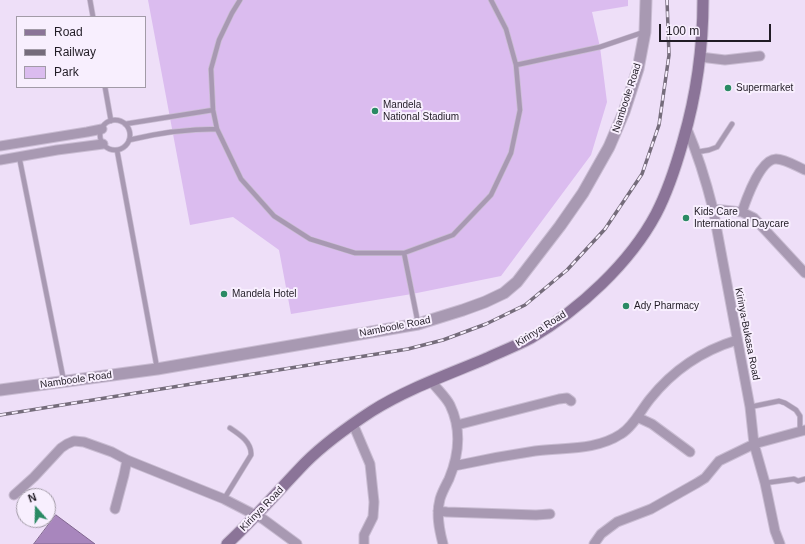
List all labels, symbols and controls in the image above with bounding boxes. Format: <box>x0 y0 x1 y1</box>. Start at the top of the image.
legend <box>16 16 146 88</box>
scale bar <box>661 16 773 42</box>
text: 100 m <box>666 24 699 38</box>
text: Road <box>54 25 83 39</box>
text: Railway <box>54 45 96 59</box>
street label: Namboole Road <box>610 62 644 134</box>
text: Park <box>54 65 79 79</box>
place label: Supermarket <box>736 82 793 94</box>
marker: Supermarket <box>723 83 733 93</box>
place label: Mandela National Stadium <box>383 99 459 122</box>
marker: Mandela National Stadium <box>370 106 380 116</box>
place label: Kids Care International Daycare <box>694 206 789 230</box>
marker: Kids Care International Daycare <box>681 213 691 223</box>
street label: Kirinya-Bukasa Road <box>732 287 762 381</box>
place label: Mandela Hotel <box>232 288 296 300</box>
marker: Mandela Hotel <box>219 289 229 299</box>
place label: Ady Pharmacy <box>634 300 699 312</box>
marker: Ady Pharmacy <box>621 301 631 311</box>
street label: Kirinya Road <box>514 309 568 349</box>
street label: Namboole Road <box>358 314 432 340</box>
street label: Namboole Road <box>39 369 113 391</box>
street label: Kirinya Road <box>238 484 286 534</box>
north arrow <box>16 488 56 528</box>
text: N <box>26 491 38 505</box>

